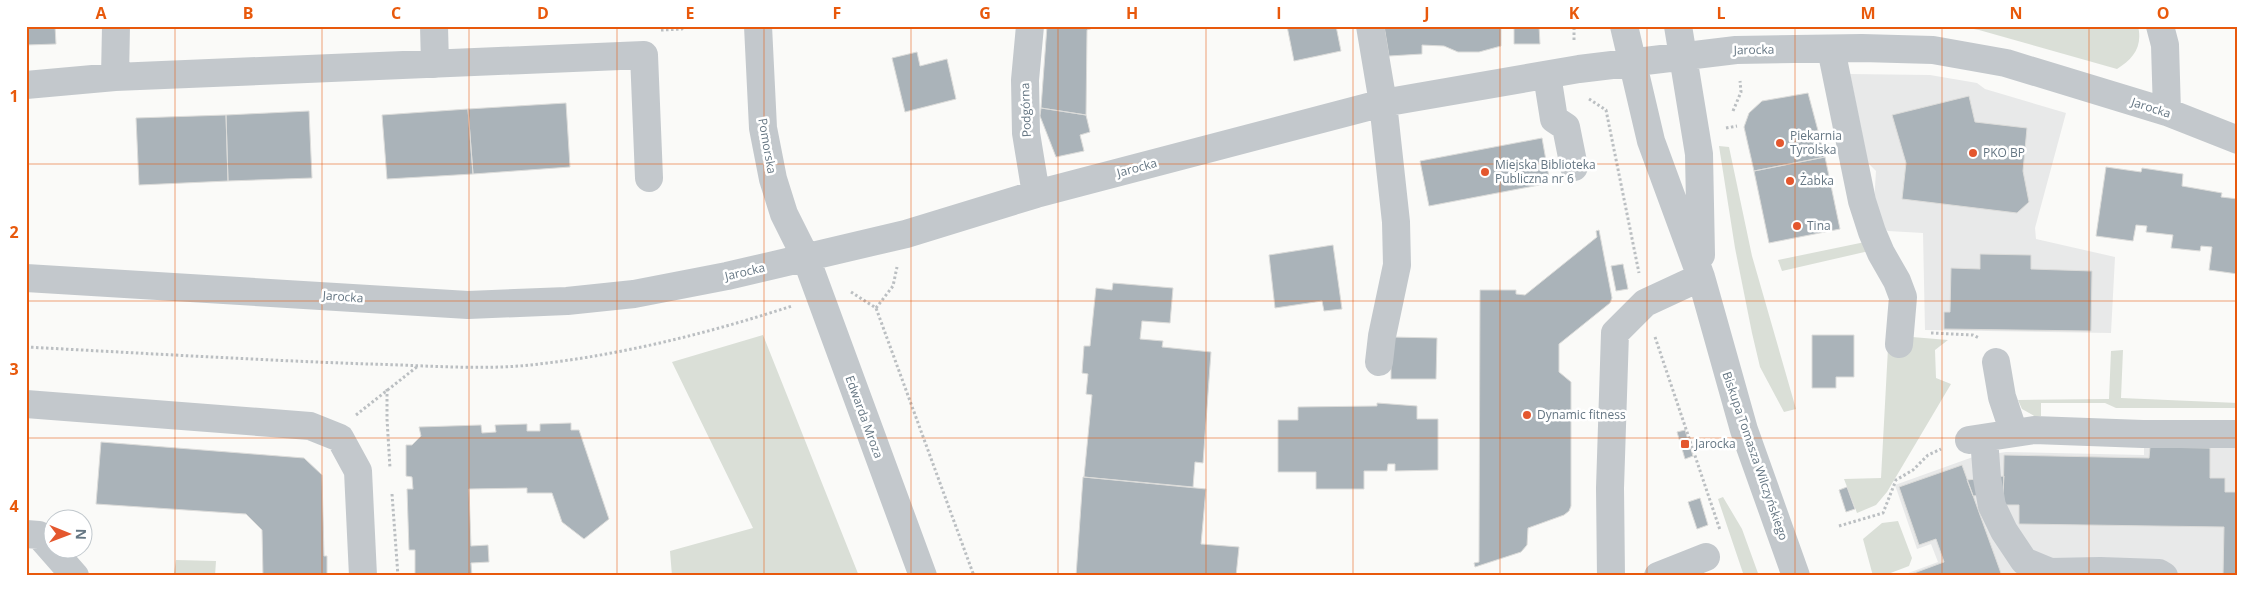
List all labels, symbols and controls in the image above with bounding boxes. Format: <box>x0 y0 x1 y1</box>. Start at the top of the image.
text: A <box>95 2 107 24</box>
text: B <box>243 2 253 24</box>
text: C <box>391 2 401 24</box>
text: D <box>537 2 549 24</box>
text: E <box>686 2 695 24</box>
text: F <box>833 2 841 24</box>
text: G <box>979 2 991 24</box>
text: H <box>1126 2 1138 24</box>
text: I <box>1276 2 1282 24</box>
text: J <box>1422 2 1430 24</box>
text: K <box>1569 2 1580 24</box>
text: L <box>1716 2 1726 24</box>
text: M <box>1860 2 1876 24</box>
text: N <box>2009 2 2023 24</box>
text: O <box>2157 2 2169 24</box>
street label: Jarocka <box>1732 41 1775 58</box>
street label: Podgórna <box>1016 83 1035 138</box>
text: 1 <box>9 85 19 107</box>
street label: Jarocka <box>2128 93 2173 122</box>
street label: Pomorska <box>754 117 781 175</box>
place label: Piekarnia Tyrolska <box>1790 127 1842 158</box>
marker: Piekarnia Tyrolska <box>1774 137 1786 149</box>
place label: PKO BP <box>1983 144 2025 161</box>
marker: PKO BP <box>1967 147 1979 159</box>
street label: Jarocka <box>1114 154 1159 181</box>
place label: Miejska Biblioteka Publiczna nr 6 <box>1495 156 1596 187</box>
marker: Miejska Biblioteka Publiczna nr 6 <box>1479 166 1491 178</box>
place label: Żabka <box>1800 172 1834 189</box>
marker: Żabka <box>1784 175 1796 187</box>
place label: Tina <box>1807 217 1831 234</box>
marker: Tina <box>1791 220 1803 232</box>
text: 2 <box>9 221 19 243</box>
street label: Jarocka <box>722 259 767 285</box>
street label: Jarocka <box>321 287 364 306</box>
text: 3 <box>9 358 19 380</box>
street label: Biskupa Tomasza Wilczyńskiego <box>1719 369 1792 542</box>
street label: Edwarda Mroza <box>842 373 887 461</box>
place label: Dynamic fitness <box>1537 406 1626 423</box>
marker: Dynamic fitness <box>1521 409 1533 421</box>
place label: Jarocka <box>1694 435 1736 452</box>
marker: Jarocka <box>1679 438 1691 450</box>
text: 4 <box>9 495 19 517</box>
north arrow <box>42 510 92 560</box>
text: N <box>72 528 91 540</box>

